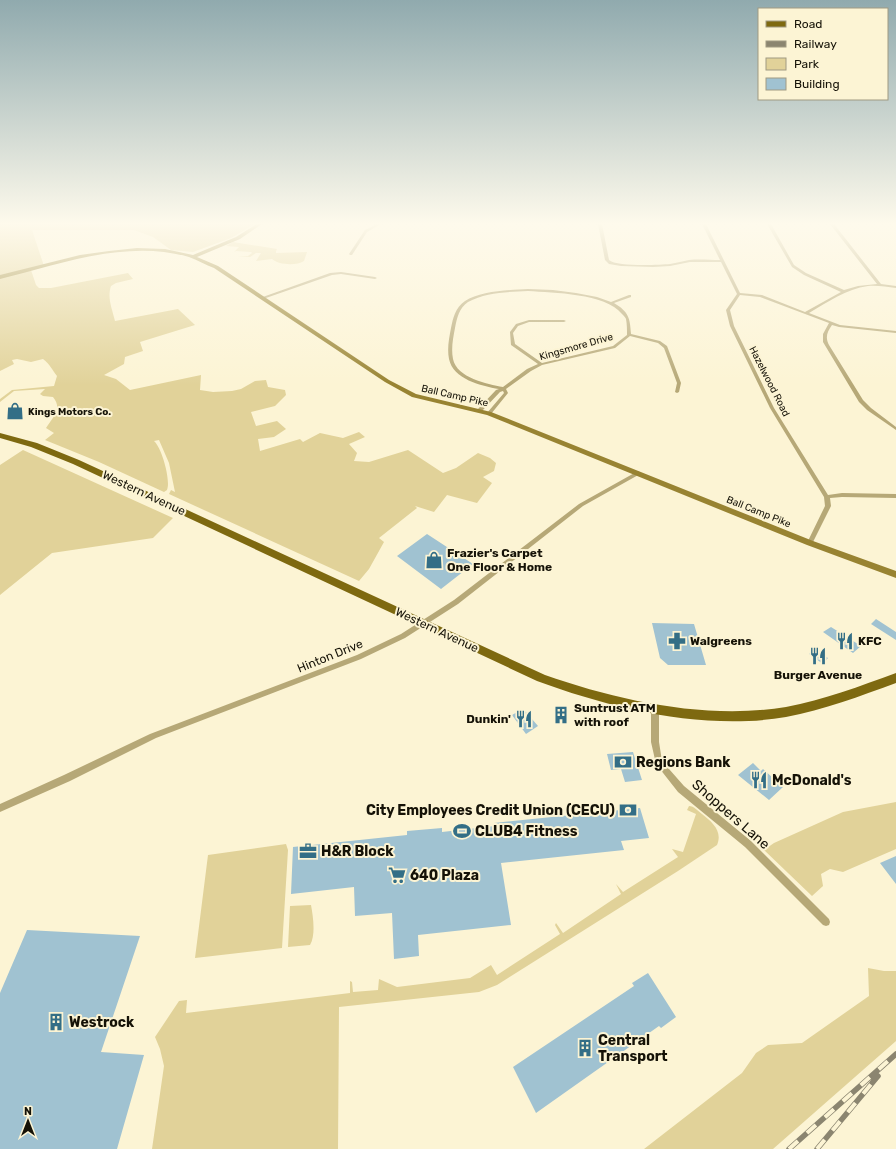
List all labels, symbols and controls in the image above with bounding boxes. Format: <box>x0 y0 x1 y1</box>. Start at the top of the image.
legend <box>758 8 888 100</box>
text: Road <box>794 17 822 31</box>
text: Railway <box>794 37 837 51</box>
text: Park <box>794 57 820 71</box>
text: Building <box>794 77 840 91</box>
street label: Kingsmore Drive <box>538 331 615 363</box>
street label: Hazelwood Road <box>746 344 792 419</box>
street label: Ball Camp Pike <box>420 382 490 410</box>
shop icon: Kings Motors Co. <box>5 401 25 421</box>
place label: Kings Motors Co. <box>28 406 111 418</box>
street label: Western Avenue <box>100 468 188 518</box>
street label: Ball Camp Pike <box>725 494 793 530</box>
place label: Frazier's Carpet One Floor & Home <box>447 546 552 574</box>
shop icon: Frazier's Carpet One Floor & Home <box>424 550 444 570</box>
street label: Western Avenue <box>393 605 481 655</box>
pharmacy icon: Walgreens <box>667 631 687 651</box>
restaurant icon: KFC <box>835 631 855 651</box>
place label: Walgreens <box>690 634 752 648</box>
place label: KFC <box>858 634 882 648</box>
street label: Hinton Drive <box>295 636 365 675</box>
restaurant icon: Burger Avenue <box>808 646 828 666</box>
place label: Burger Avenue <box>774 668 862 682</box>
place label: Suntrust ATM with roof <box>574 701 656 729</box>
building icon: Suntrust ATM with roof <box>551 705 571 725</box>
restaurant icon: Dunkin' <box>514 709 534 729</box>
place label: Dunkin' <box>466 712 511 726</box>
bank icon: Regions Bank <box>613 752 633 772</box>
place label: Regions Bank <box>636 754 731 771</box>
restaurant icon: McDonald's <box>749 770 769 790</box>
place label: McDonald's <box>772 772 852 789</box>
street label: Shoppers Lane <box>688 776 773 853</box>
bank icon: City Employees Credit Union (CECU) <box>618 800 638 820</box>
place label: City Employees Credit Union (CECU) <box>366 802 615 819</box>
sports icon: CLUB4 Fitness <box>452 821 472 841</box>
place label: CLUB4 Fitness <box>475 823 578 840</box>
office icon: H&R Block <box>298 841 318 861</box>
place label: H&R Block <box>321 843 394 860</box>
supermarket icon: 640 Plaza <box>387 865 407 885</box>
place label: 640 Plaza <box>410 867 479 884</box>
building icon: Westrock <box>46 1012 66 1032</box>
place label: Westrock <box>69 1014 135 1031</box>
place label: Central Transport <box>598 1032 668 1065</box>
building icon: Central Transport <box>575 1038 595 1058</box>
north arrow <box>8 1101 48 1141</box>
text: N <box>24 1105 32 1118</box>

